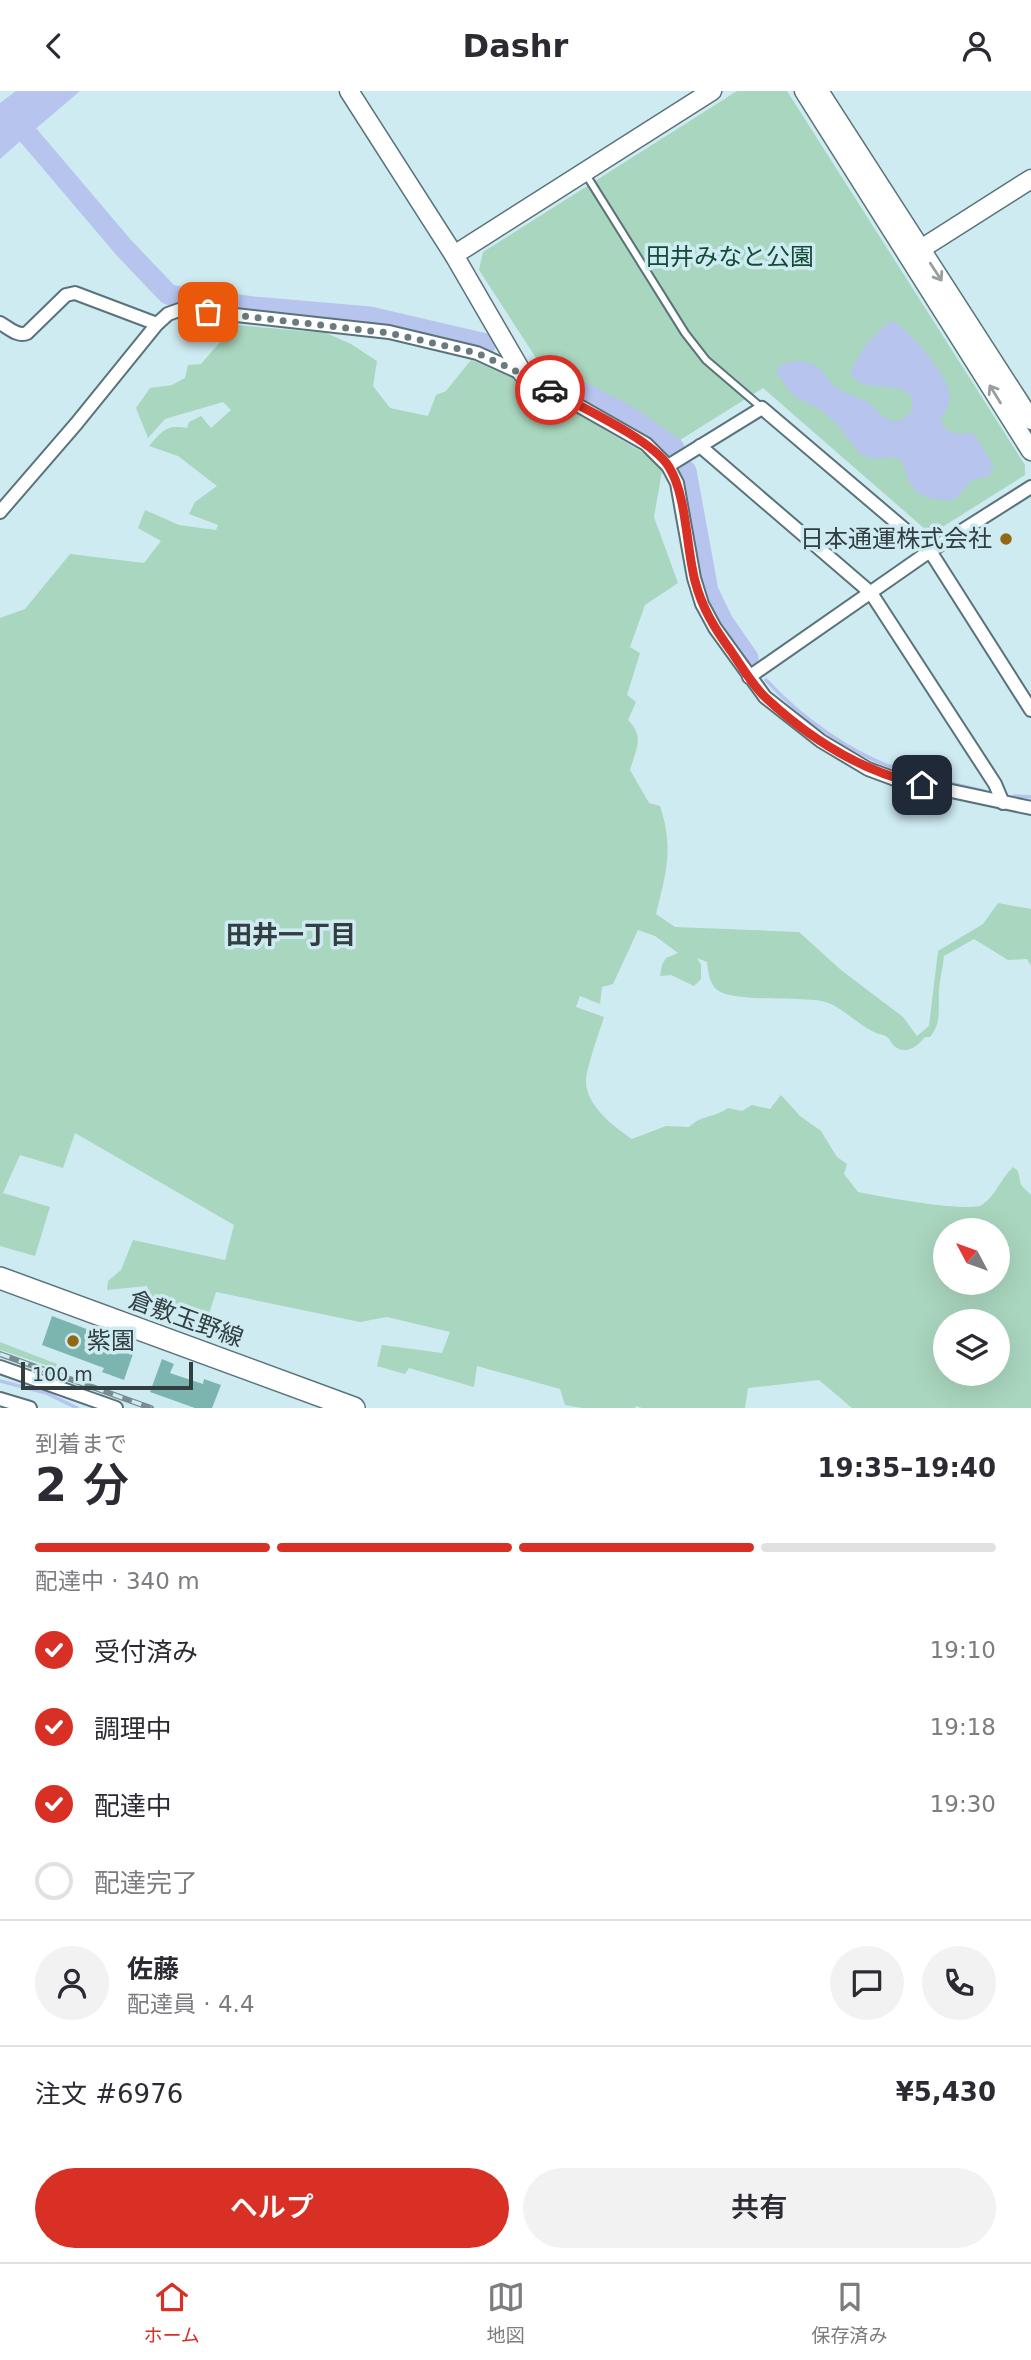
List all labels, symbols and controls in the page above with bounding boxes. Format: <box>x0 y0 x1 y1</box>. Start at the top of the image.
icon: back <box>35 27 73 65</box>
text: Dashr <box>463 27 568 65</box>
icon: person <box>958 27 996 65</box>
park label: 田井みなと公園 <box>646 243 814 271</box>
one-way arrow <box>930 261 944 281</box>
pin <box>178 282 238 342</box>
icon: bag <box>189 293 227 331</box>
courier <box>515 355 585 425</box>
icon: car <box>531 371 569 409</box>
one-way arrow <box>987 384 1001 404</box>
place label: 日本通運株式会社 <box>800 525 992 553</box>
marker: 日本通運株式会社 <box>998 531 1014 547</box>
pin <box>892 755 952 815</box>
icon: home <box>903 766 941 804</box>
district label: 田井一丁目 <box>226 920 356 950</box>
north arrow <box>933 1218 1010 1295</box>
map controls <box>933 1218 1010 1386</box>
street label: 倉敷玉野線 <box>125 1285 247 1353</box>
button: layers <box>933 1309 1010 1386</box>
place label: 紫園 <box>87 1327 135 1355</box>
marker: 紫園 <box>65 1333 81 1349</box>
scale bar <box>21 1359 192 1391</box>
text: 100 m <box>32 1363 93 1385</box>
text: 到着まで <box>35 1431 127 1457</box>
text: 19:35–19:40 <box>817 1453 996 1483</box>
text: 2 分 <box>35 1458 129 1512</box>
text: 配達中 · 340 m <box>35 1568 200 1594</box>
icon: check <box>35 1631 73 1669</box>
text: 受付済み <box>94 1637 198 1667</box>
text: 19:10 <box>930 1637 996 1663</box>
icon: check <box>35 1708 73 1746</box>
text: 調理中 <box>94 1714 172 1744</box>
text: 19:18 <box>930 1714 996 1740</box>
icon: check <box>35 1785 73 1823</box>
text: 配達中 <box>94 1791 172 1821</box>
text: 19:30 <box>930 1791 996 1817</box>
text: 配達完了 <box>94 1868 198 1898</box>
button: person <box>35 1946 109 2020</box>
button: chat <box>830 1946 904 2020</box>
button: phone <box>922 1946 996 2020</box>
text: 佐藤 <box>127 1954 179 1984</box>
text: 配達員 · 4.4 <box>127 1991 255 2017</box>
text: ¥5,430 <box>896 2077 996 2107</box>
text: 注文 #6976 <box>35 2079 183 2109</box>
button: ヘルプ <box>35 2168 509 2248</box>
button: 共有 <box>523 2168 996 2248</box>
tab: ホーム <box>143 2278 200 2347</box>
tab: 地図 <box>487 2278 525 2347</box>
tab: 保存済み <box>812 2278 888 2347</box>

